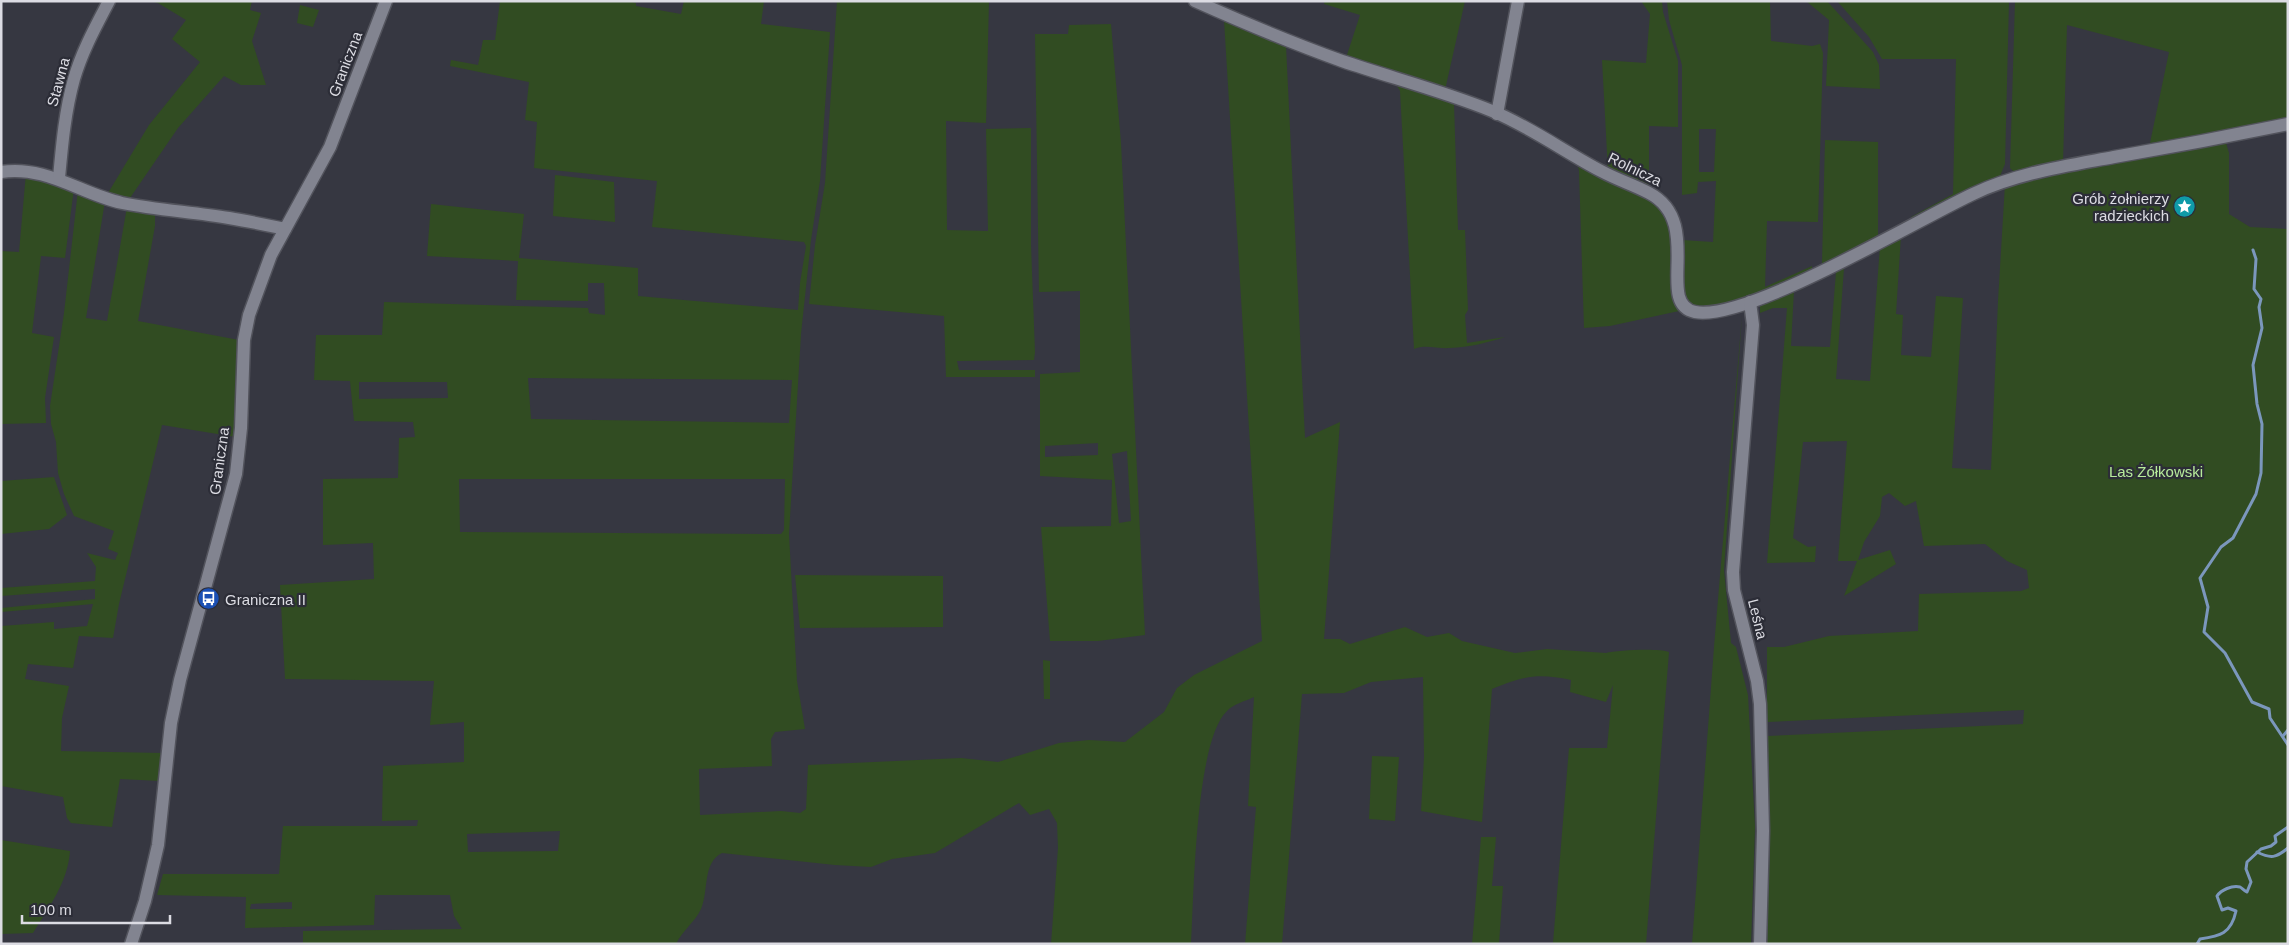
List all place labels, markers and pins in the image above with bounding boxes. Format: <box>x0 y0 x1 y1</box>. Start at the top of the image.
place label: Grób żołnierzy radzieckich <box>2072 190 2169 224</box>
place icon: Grób żołnierzy radzieckich <box>2173 195 2197 219</box>
bus stop icon: Graniczna II <box>197 587 221 611</box>
place label: Graniczna II <box>225 591 306 608</box>

